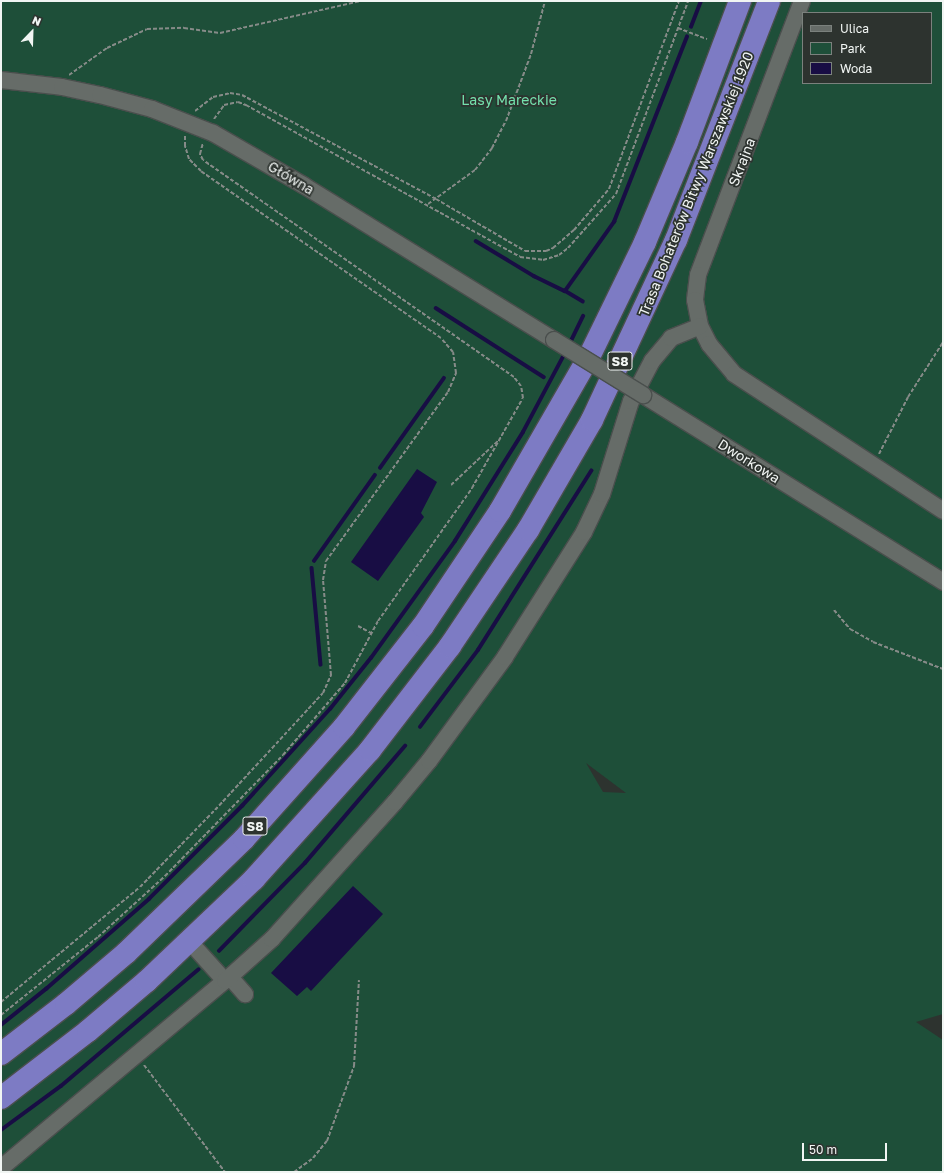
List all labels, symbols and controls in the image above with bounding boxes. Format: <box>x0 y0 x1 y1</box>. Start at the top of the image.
north arrow <box>12 12 52 52</box>
legend <box>802 12 932 84</box>
text: N <box>30 13 43 28</box>
text: Ulica <box>840 21 869 36</box>
text: Park <box>840 41 866 56</box>
street label: Trasa Bohaterów Bitwy Warszawskiej 1920 <box>635 49 757 319</box>
text: Woda <box>840 61 872 76</box>
park label: Lasy Mareckie <box>461 92 557 108</box>
street label: Skrajna <box>725 135 759 189</box>
street label: Główna <box>265 158 317 198</box>
road number: S8 <box>607 350 633 372</box>
street label: Dworkowa <box>715 435 783 487</box>
road number: S8 <box>242 815 268 837</box>
scale bar <box>804 1135 889 1161</box>
text: 50 m <box>809 1142 837 1157</box>

